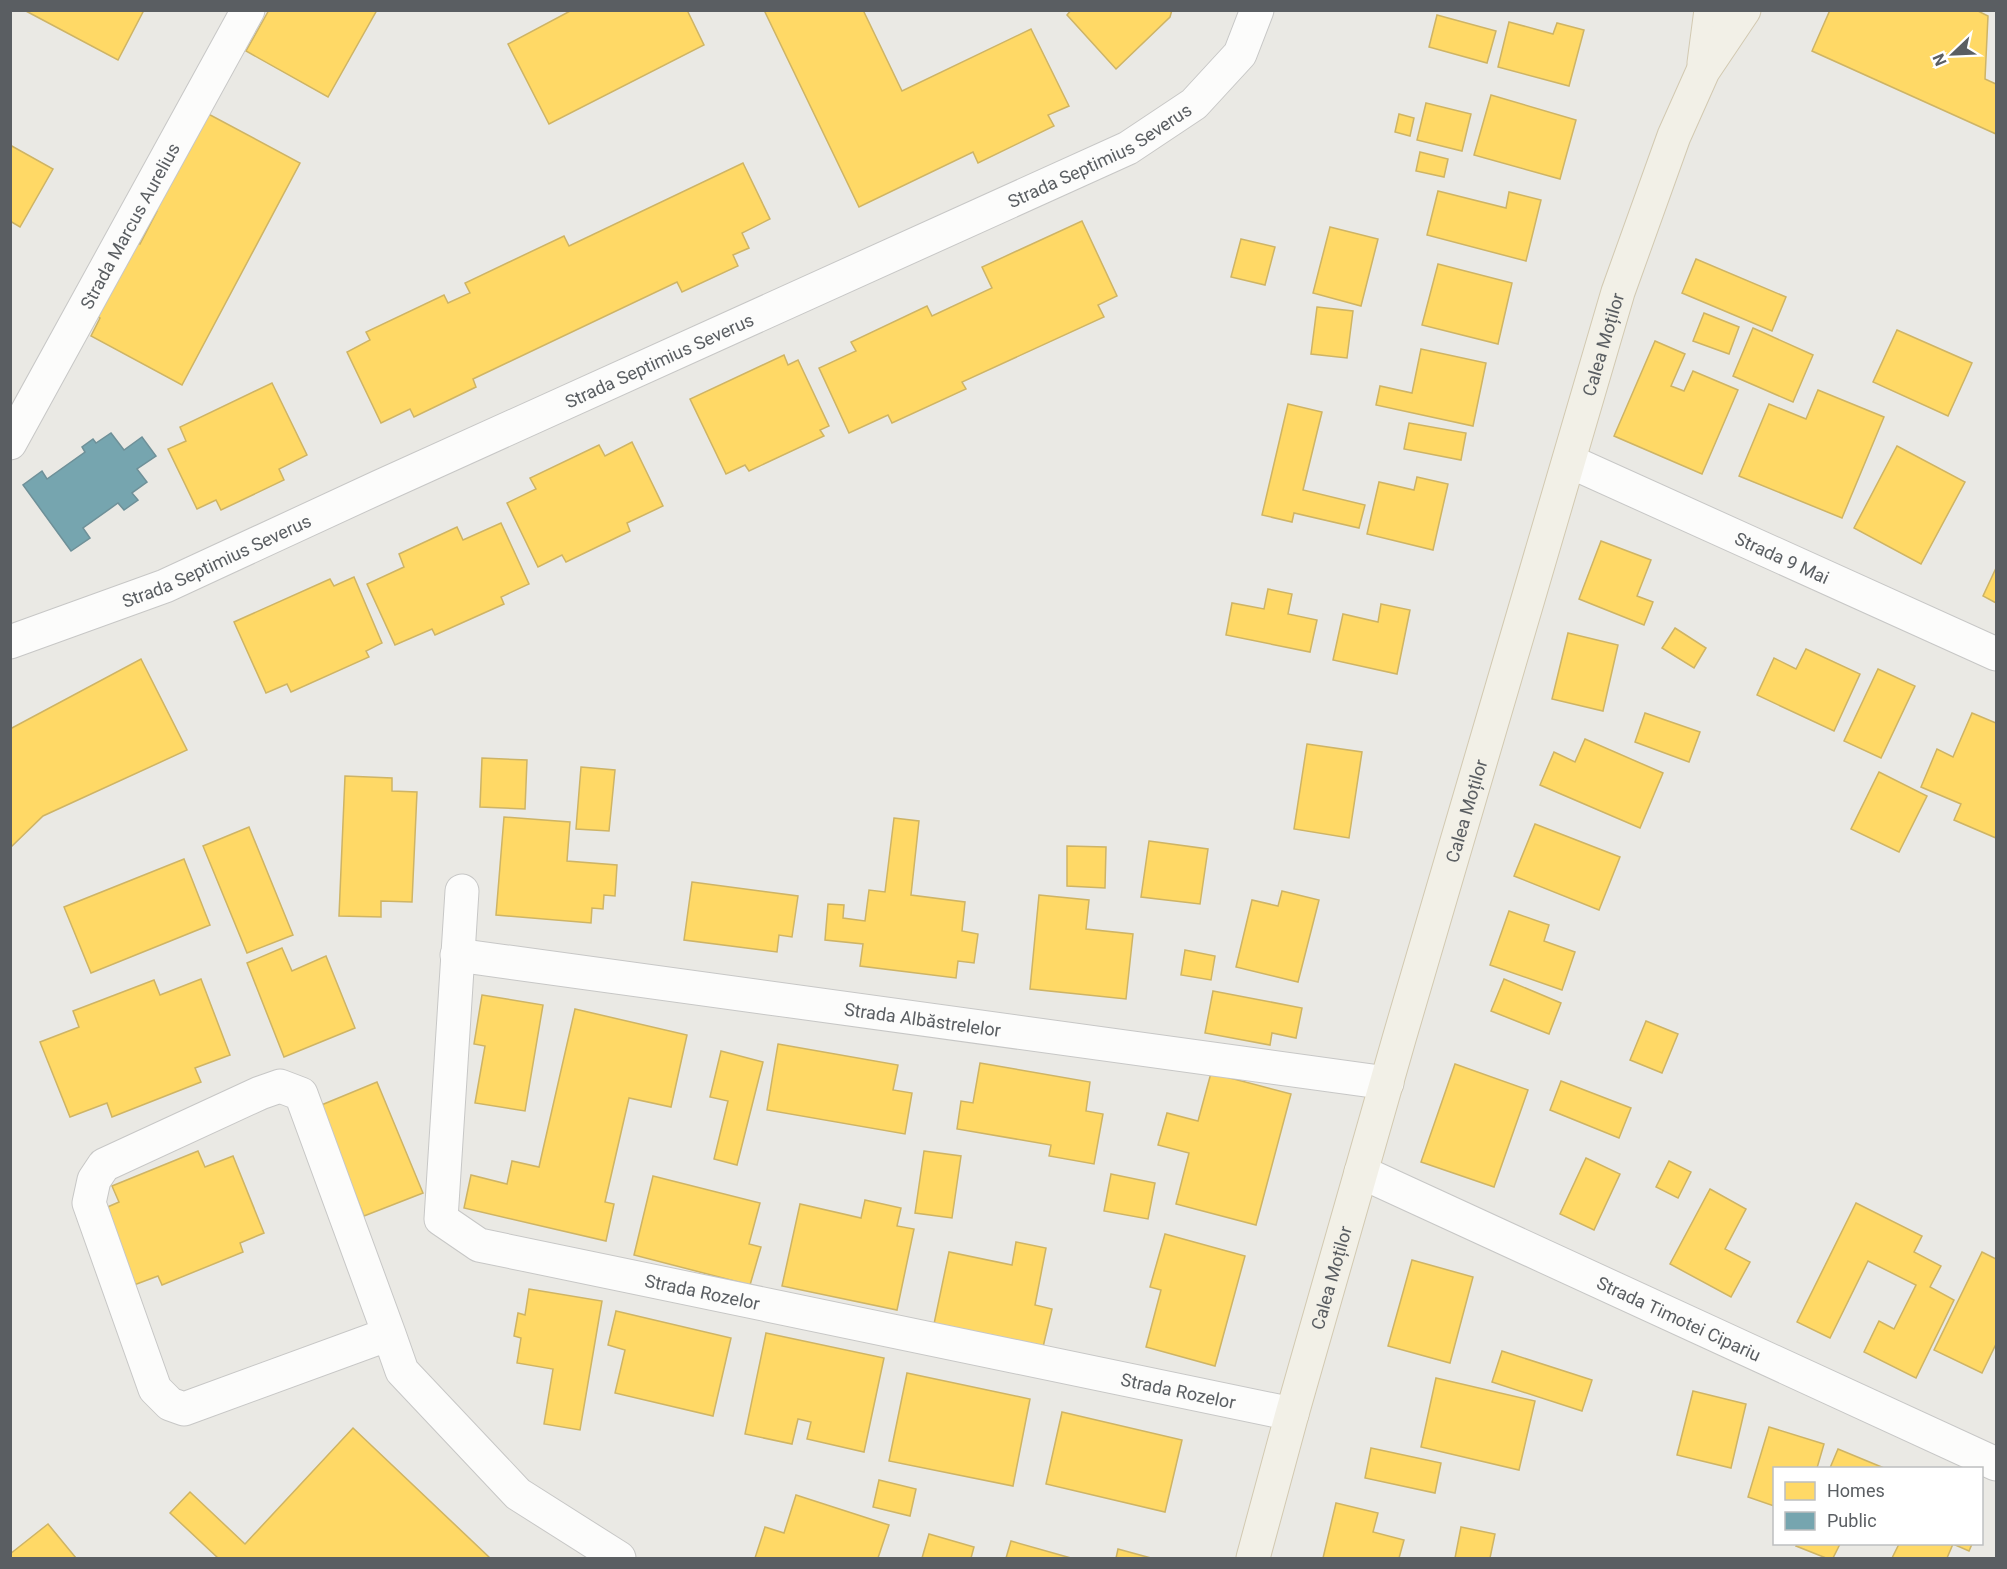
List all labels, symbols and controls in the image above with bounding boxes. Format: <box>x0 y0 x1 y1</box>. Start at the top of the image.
north arrow <box>1923 24 1983 84</box>
text: N <box>1929 51 1951 69</box>
street label: Strada Septimius Severus <box>1004 98 1195 212</box>
street label: Strada Marcus Aurelius <box>75 139 184 312</box>
street label: Calea Moților <box>1578 290 1628 399</box>
street label: Strada Septimius Severus <box>561 308 757 412</box>
street label: Strada Septimius Severus <box>119 509 314 611</box>
street label: Strada 9 Mai <box>1732 527 1833 588</box>
street label: Calea Moților <box>1441 757 1491 865</box>
street label: Strada Albăstrelelor <box>843 998 1002 1040</box>
street label: Calea Moților <box>1306 1223 1356 1332</box>
street label: Strada Rozelor <box>643 1269 762 1314</box>
street label: Strada Timotei Cipariu <box>1594 1271 1764 1365</box>
street label: Strada Rozelor <box>1119 1368 1238 1413</box>
legend <box>1773 1467 1983 1545</box>
text: Homes <box>1827 1480 1885 1501</box>
text: Public <box>1827 1510 1877 1531</box>

